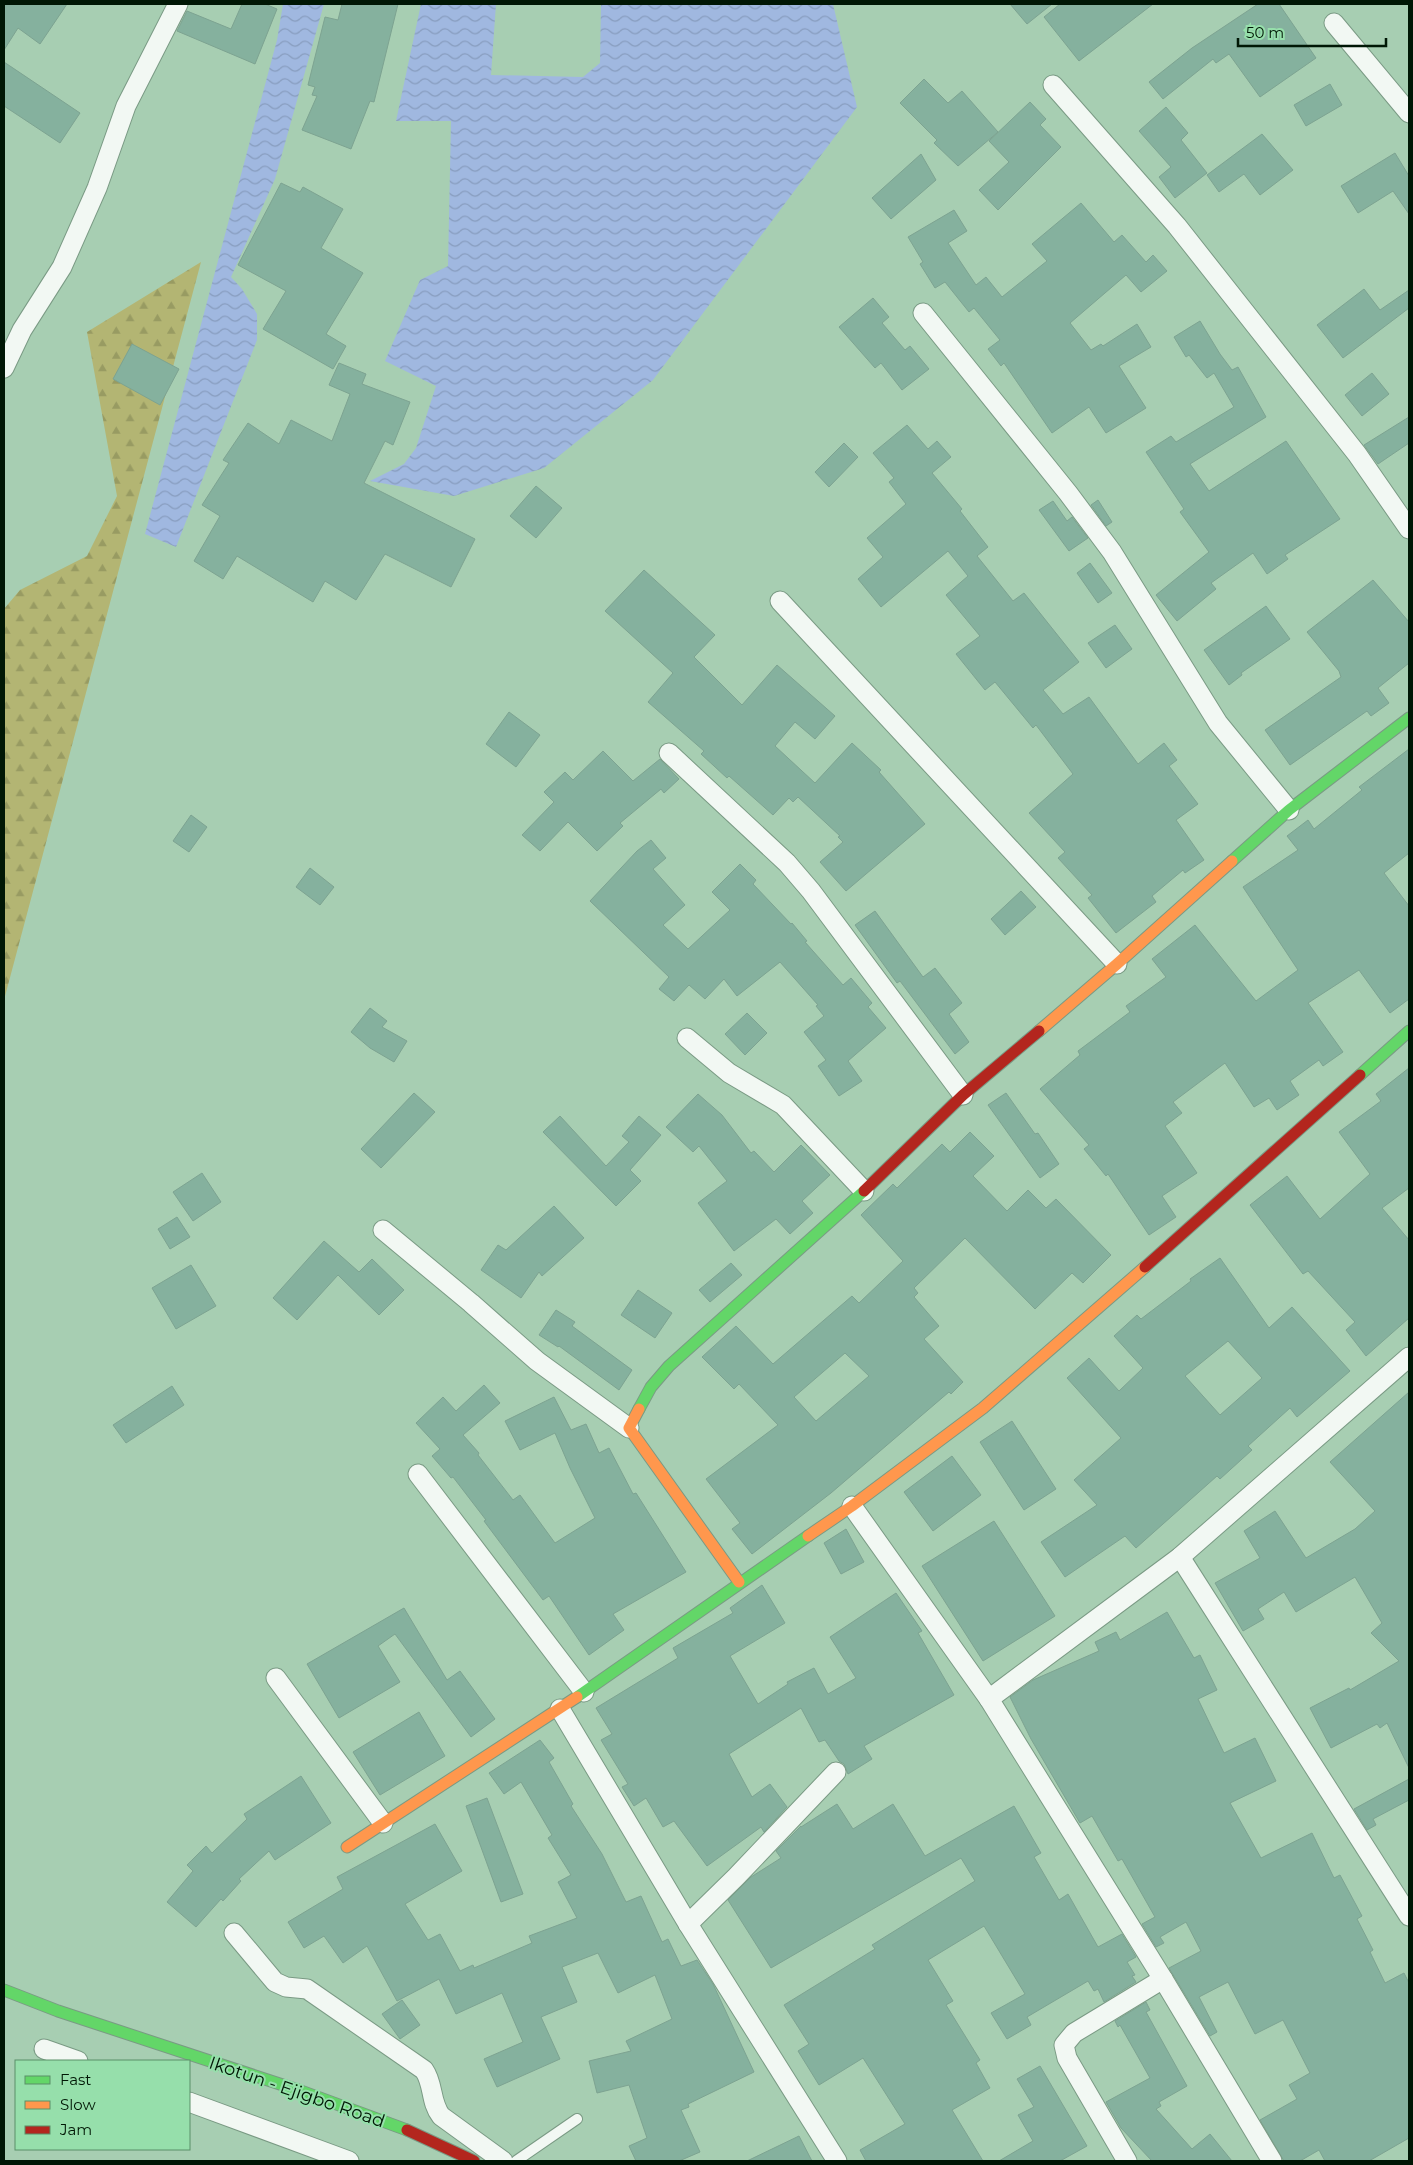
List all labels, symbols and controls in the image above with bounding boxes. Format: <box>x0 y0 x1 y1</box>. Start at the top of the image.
scale bar <box>1238 15 1386 47</box>
text: 50 m <box>1246 23 1284 42</box>
street label: Ikotun - Ejigbo Road <box>206 2052 388 2132</box>
legend <box>15 2060 190 2150</box>
text: Fast <box>60 2070 91 2089</box>
text: Slow <box>60 2095 96 2114</box>
text: Jam <box>59 2120 92 2139</box>

